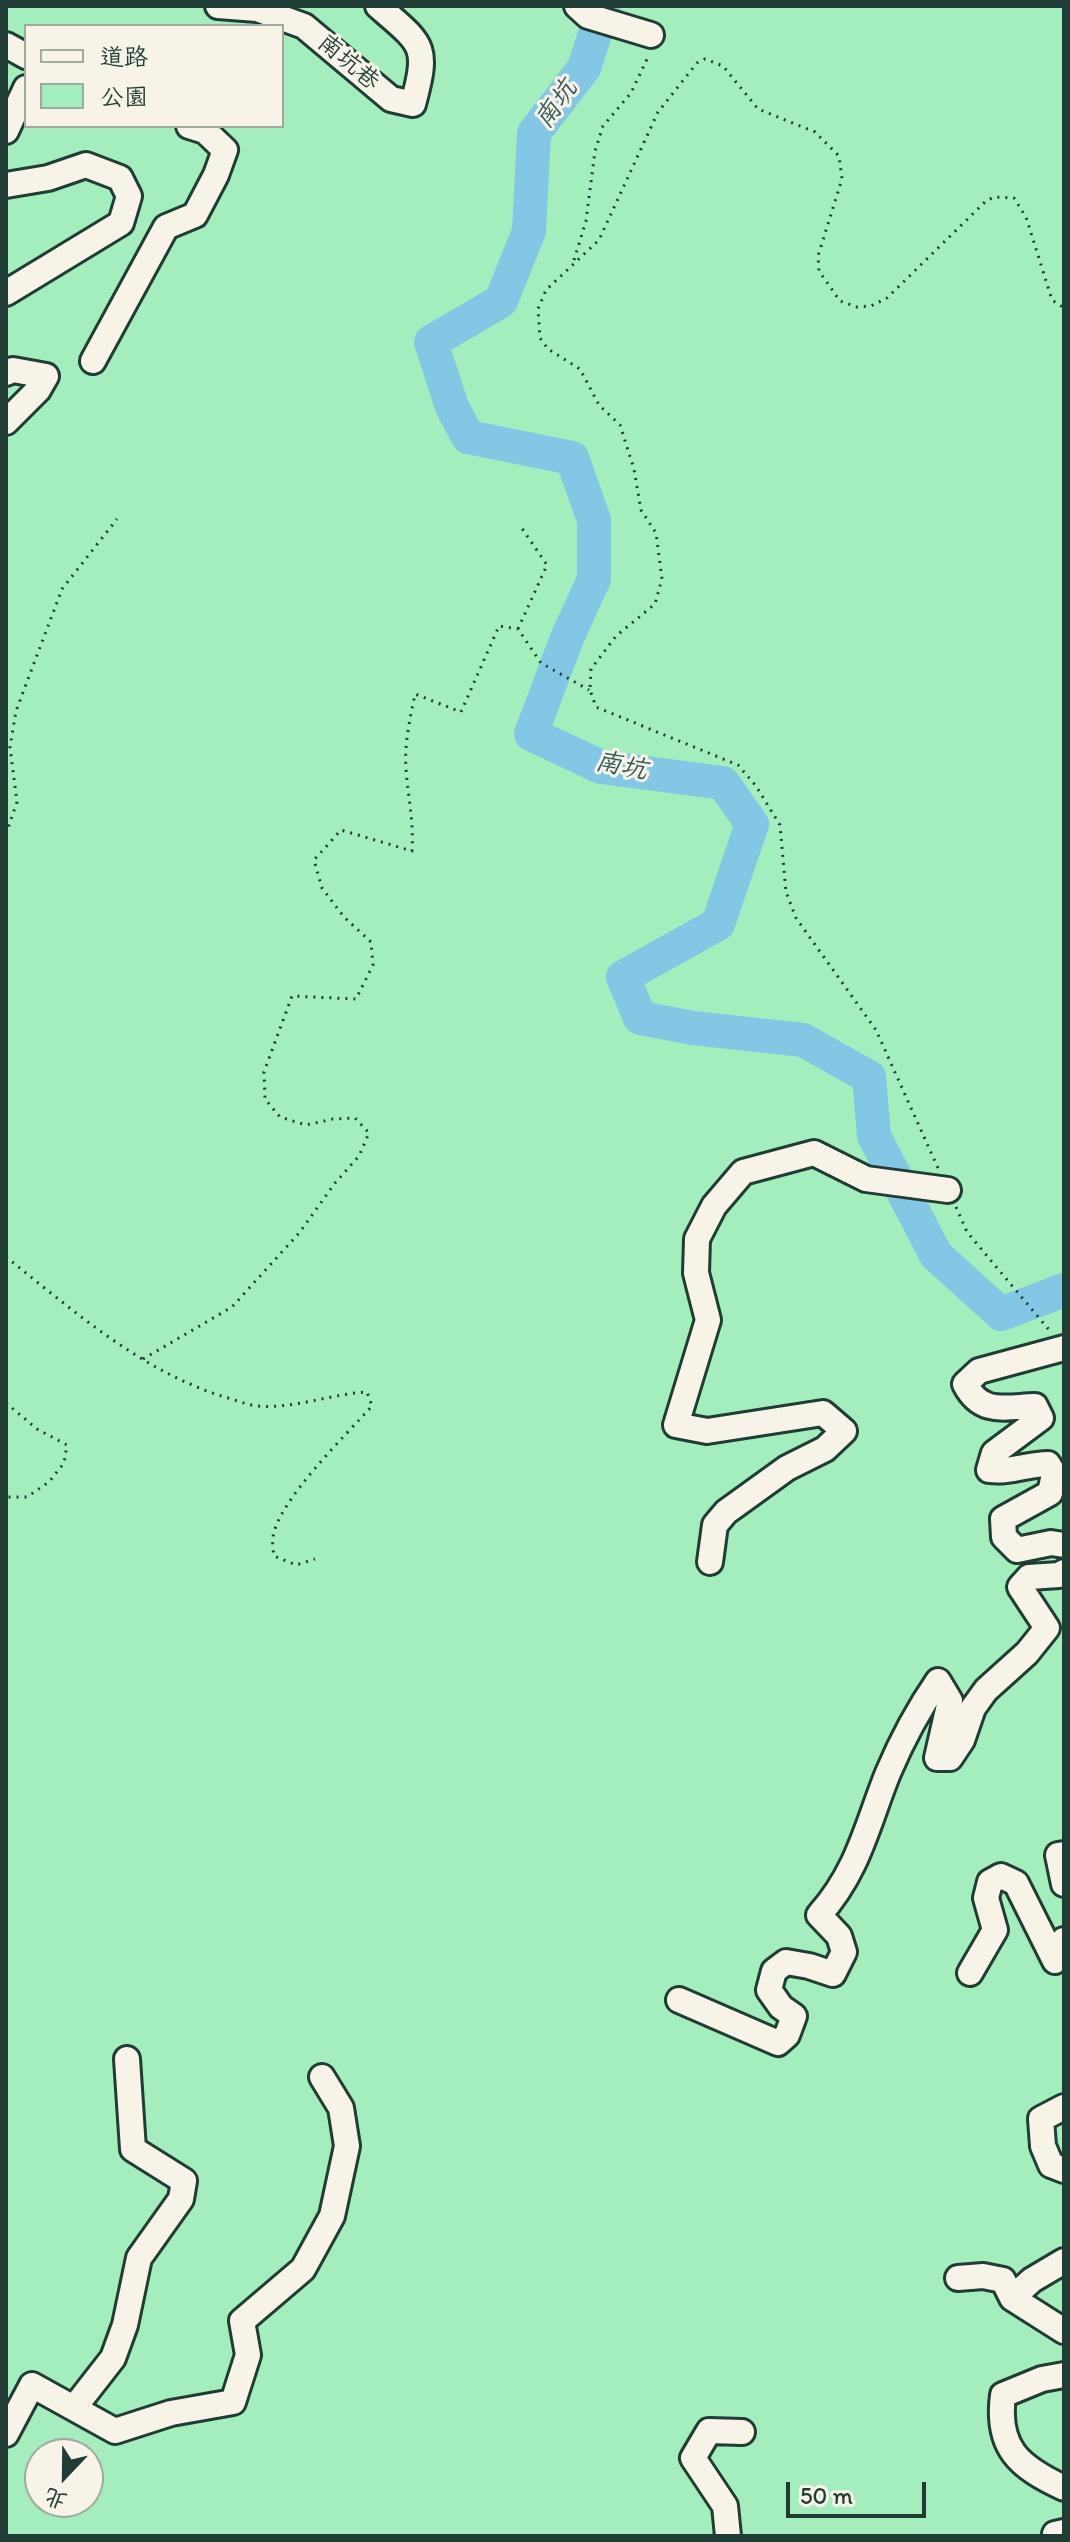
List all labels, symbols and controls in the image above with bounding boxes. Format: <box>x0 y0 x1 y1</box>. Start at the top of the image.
legend <box>24 24 284 128</box>
street label: 南坑巷 <box>311 29 385 97</box>
text: 道路 <box>100 42 148 71</box>
water label: 南坑 <box>529 75 585 135</box>
text: 公園 <box>100 82 148 111</box>
water label: 南坑 <box>592 746 650 788</box>
north arrow <box>24 2438 104 2518</box>
scale bar <box>790 2466 930 2516</box>
text: 50 m <box>800 2481 853 2510</box>
text: 北 <box>40 2482 71 2516</box>

